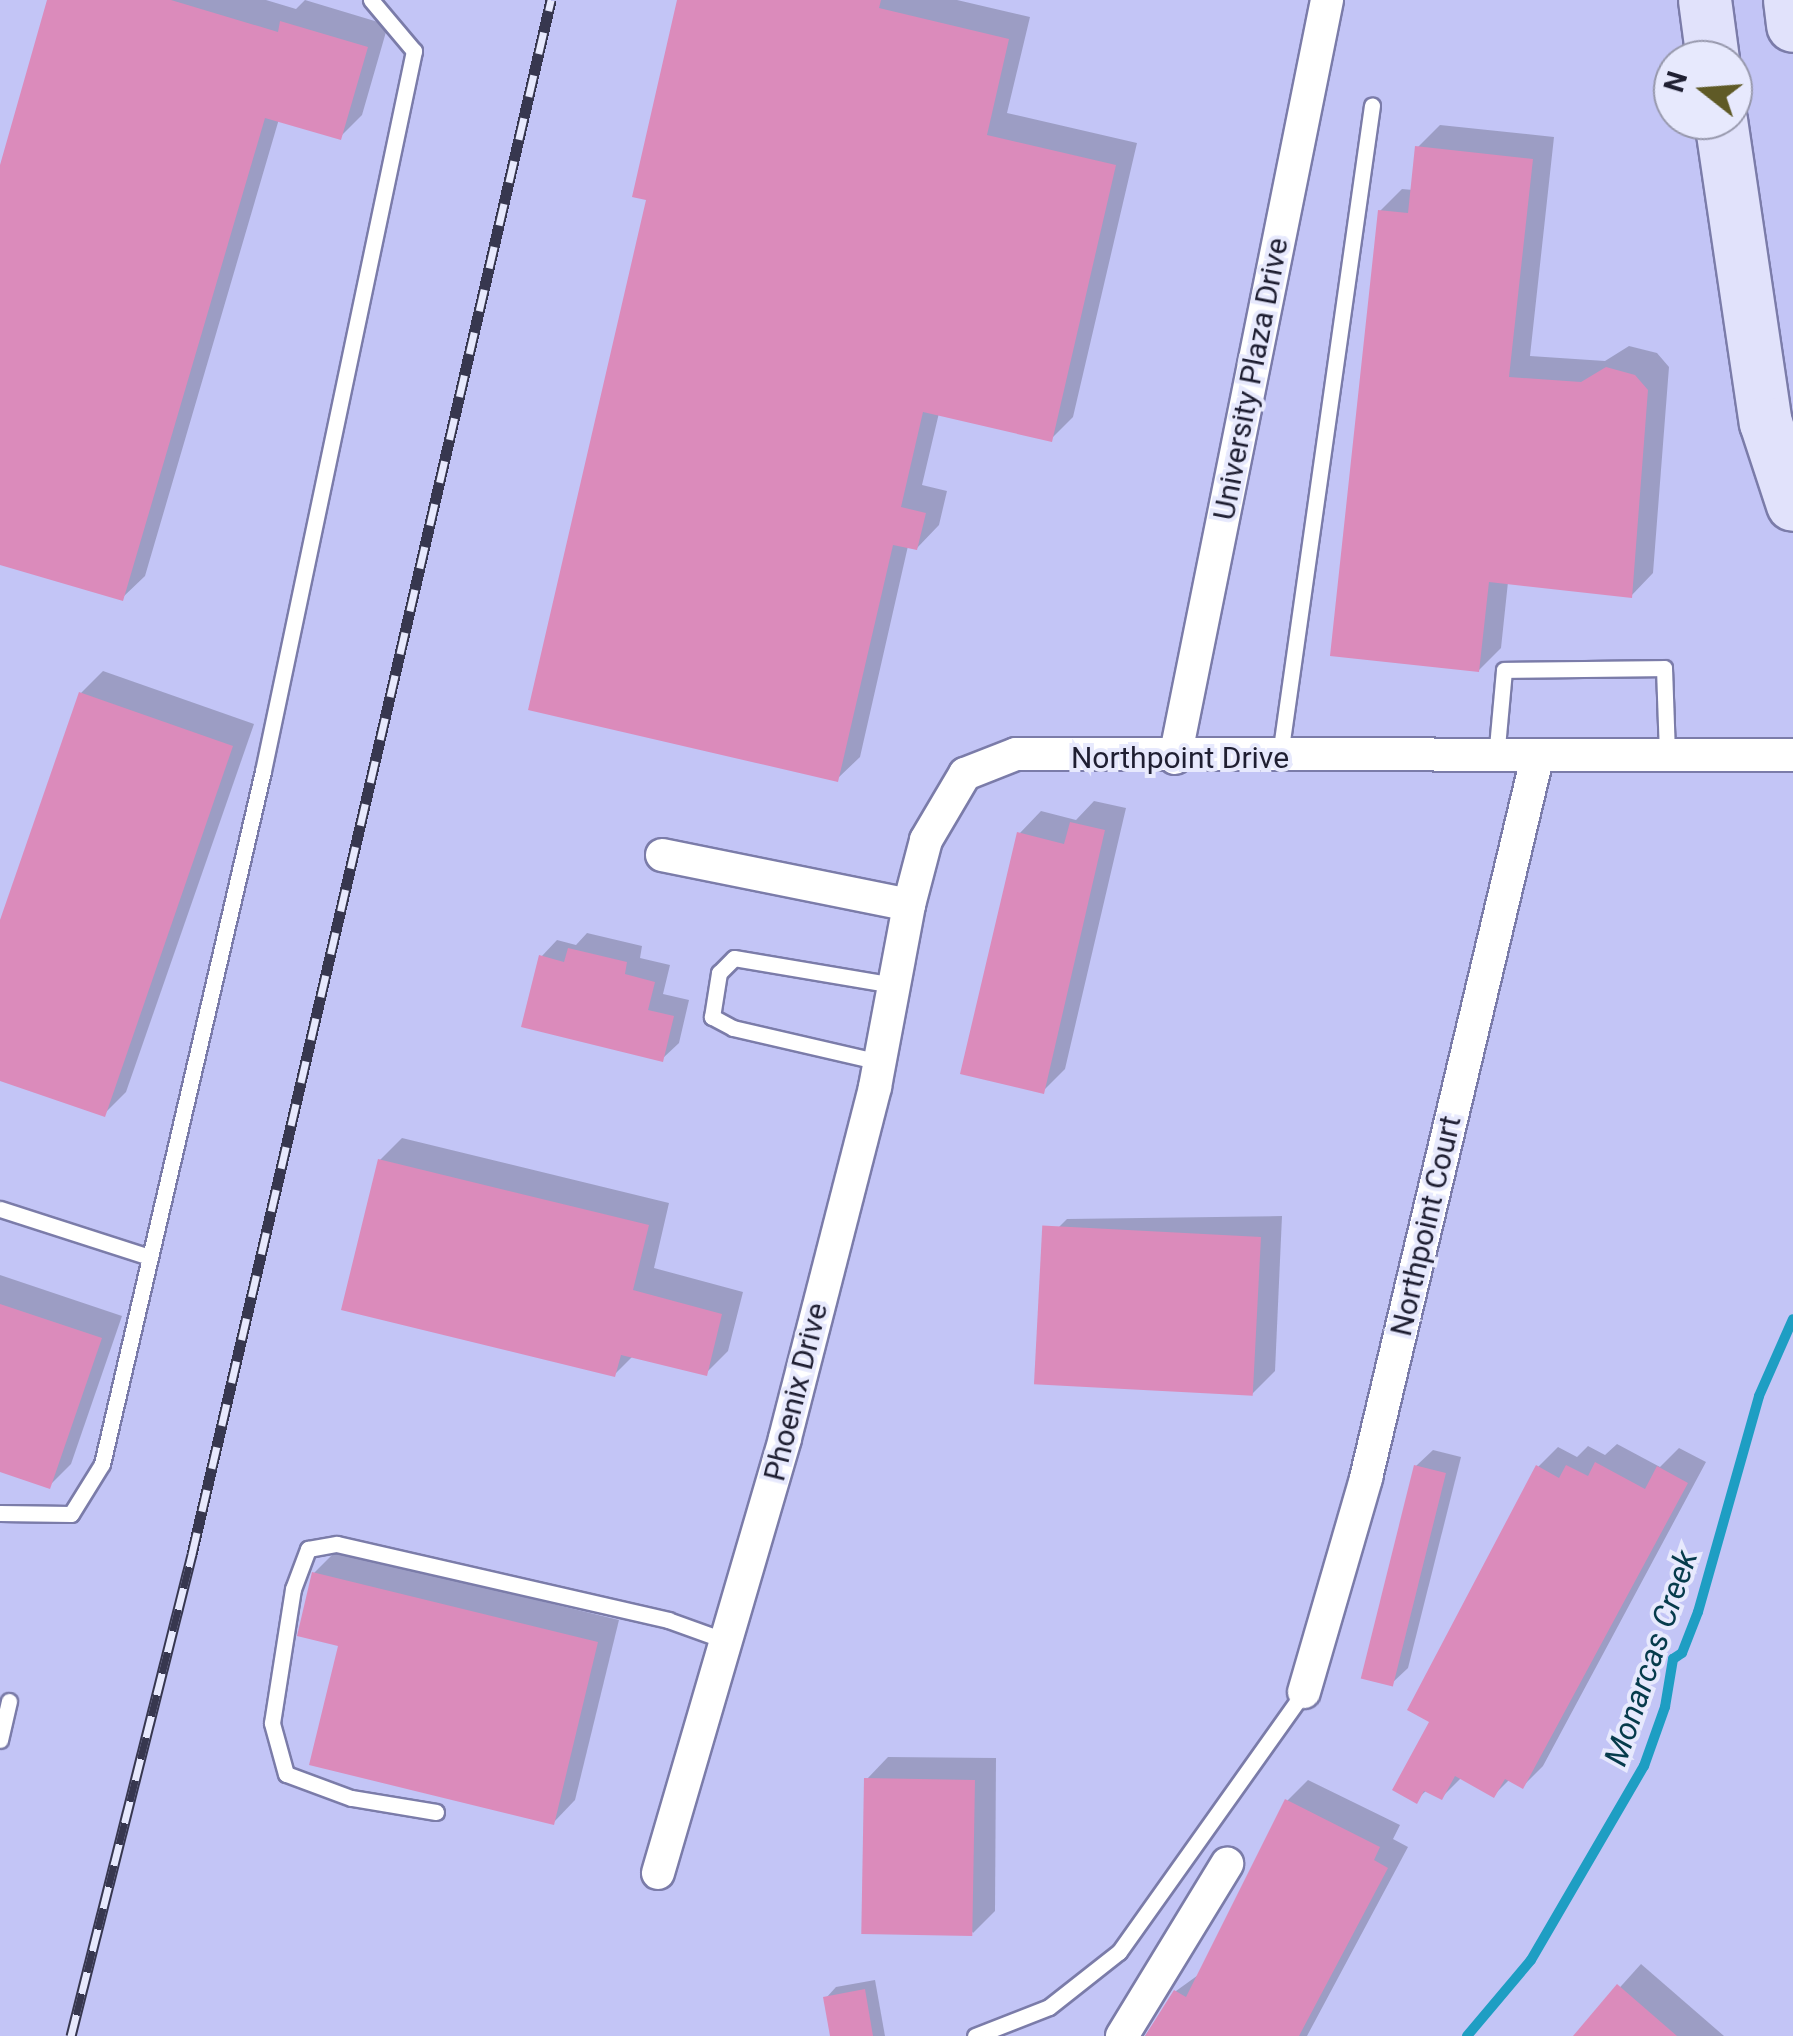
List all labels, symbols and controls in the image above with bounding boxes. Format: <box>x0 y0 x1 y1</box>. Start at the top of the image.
north arrow <box>1653 40 1753 140</box>
text: N <box>1657 67 1694 96</box>
street label: University Plaza Drive <box>1206 235 1296 523</box>
street label: Northpoint Drive <box>1071 740 1289 776</box>
street label: Northpoint Court <box>1383 1112 1469 1340</box>
street label: Phoenix Drive <box>757 1299 835 1485</box>
water label: Monarcas Creek <box>1596 1545 1706 1771</box>

